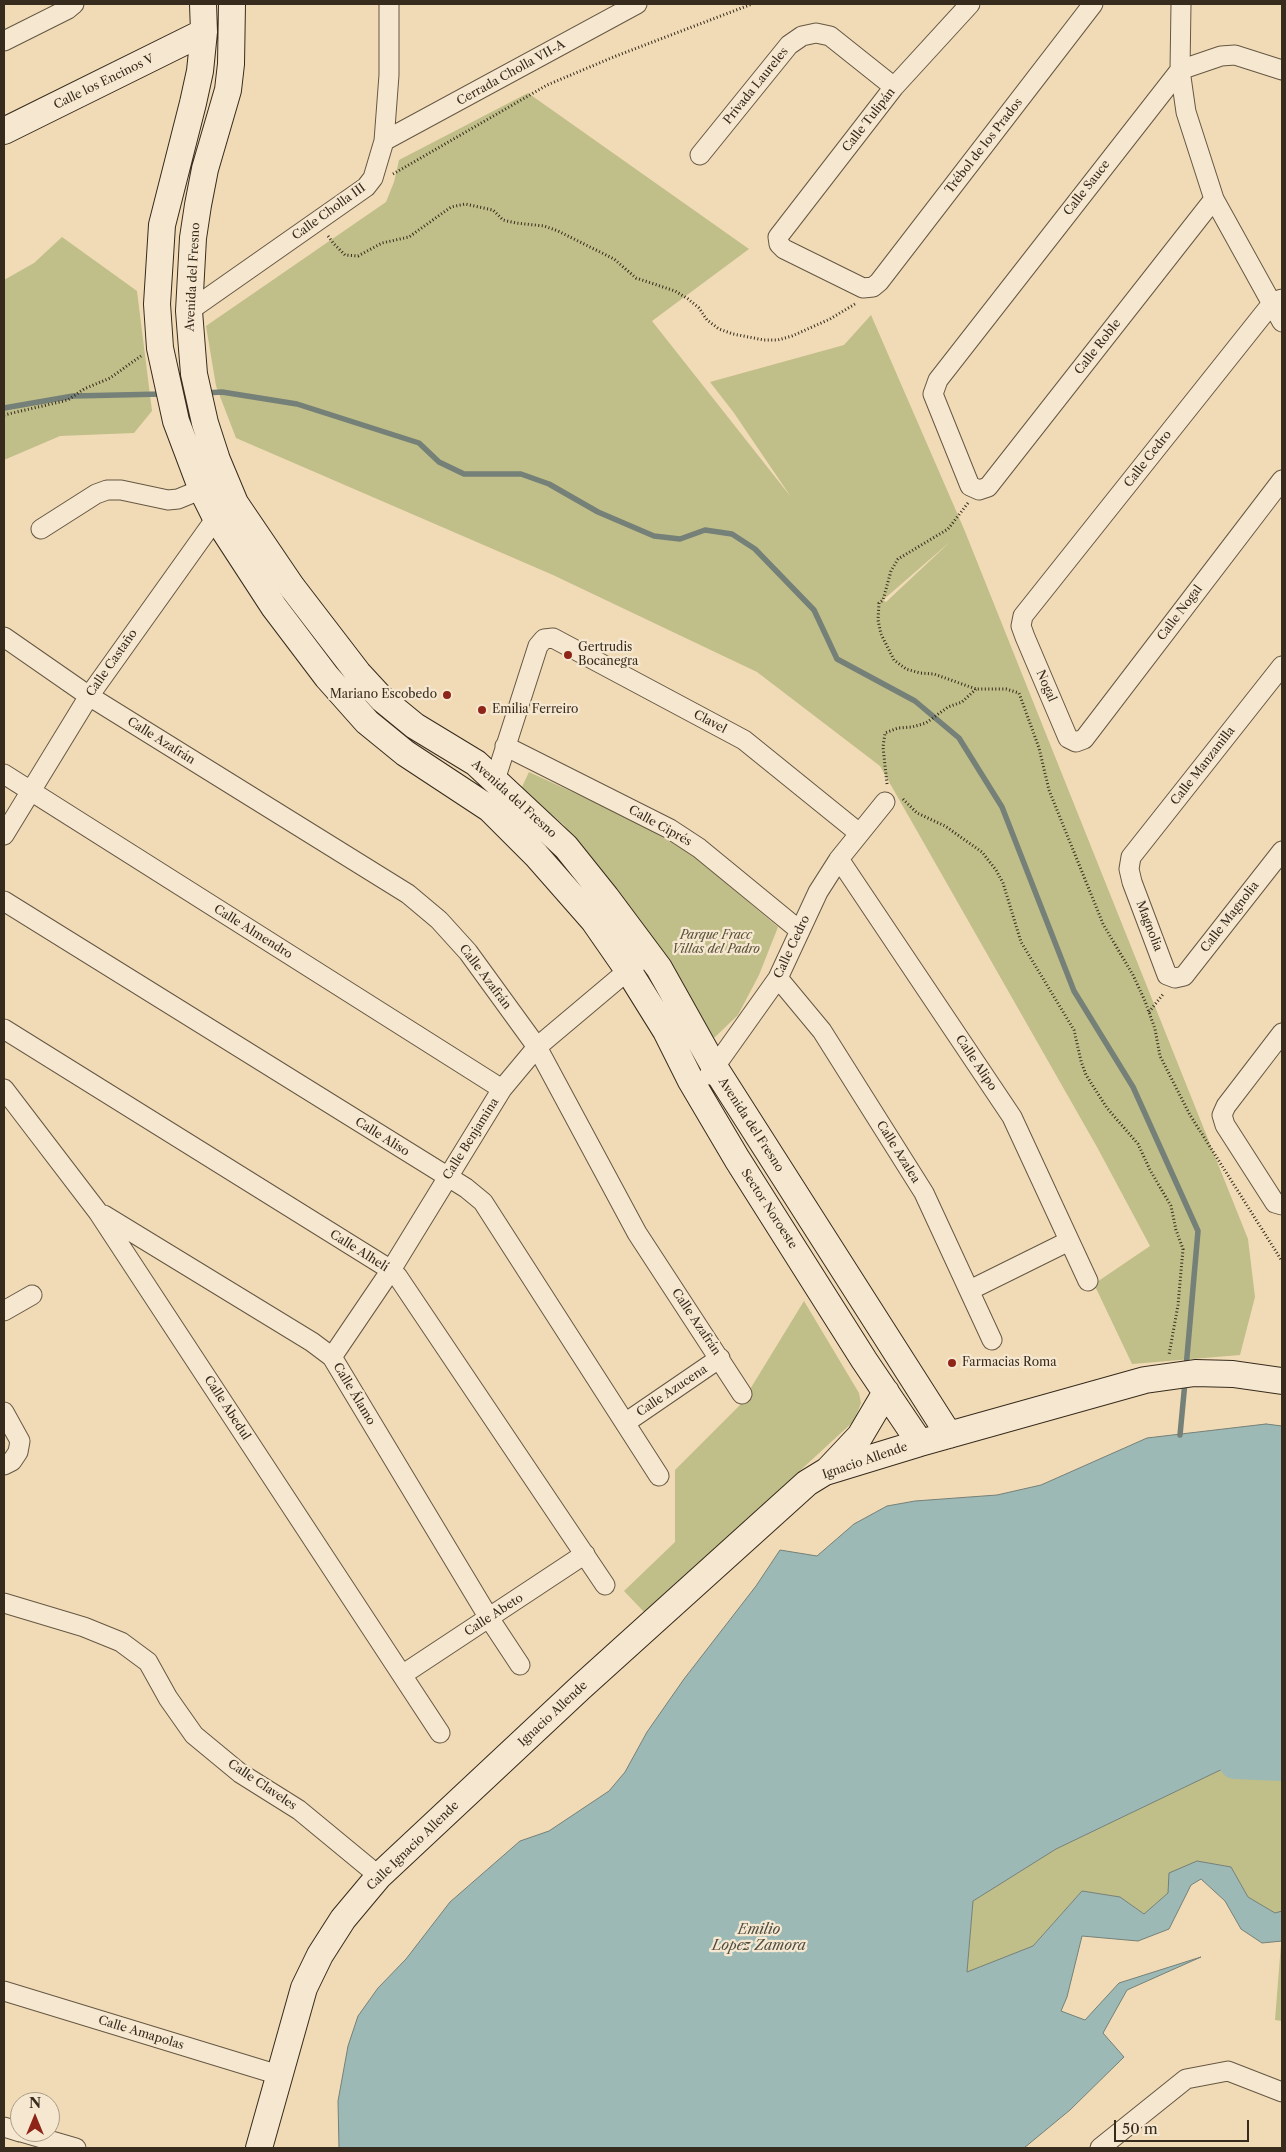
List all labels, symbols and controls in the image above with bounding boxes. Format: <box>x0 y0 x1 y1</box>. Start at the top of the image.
street label: Cerrada Cholla VII-A <box>454 37 568 109</box>
street label: Privada Laureles <box>721 45 791 127</box>
street label: Calle los Encinos V <box>52 51 156 113</box>
street label: Calle Tulipán <box>840 85 898 155</box>
street label: Trébol de los Prados <box>942 95 1026 197</box>
street label: Calle Sauce <box>1061 157 1113 219</box>
street label: Calle Cholla III <box>290 181 368 243</box>
street label: Avenida del Fresno <box>183 222 203 332</box>
street label: Calle Roble <box>1072 316 1124 378</box>
street label: Calle Cedro <box>1121 428 1175 490</box>
street label: Calle Nogal <box>1154 582 1206 644</box>
street label: Calle Castaño <box>84 627 140 699</box>
place label: Gertrudis Bocanegra <box>578 641 638 669</box>
marker: Gertrudis Bocanegra <box>562 649 574 661</box>
street label: Nogal <box>1033 668 1059 704</box>
place label: Mariano Escobedo <box>330 688 437 702</box>
marker: Mariano Escobedo <box>441 689 453 701</box>
place label: Emilia Ferreiro <box>492 703 578 717</box>
marker: Emilia Ferreiro <box>476 704 488 716</box>
street label: Clavel <box>691 707 729 737</box>
street label: Calle Azafrán <box>124 714 198 768</box>
street label: Calle Manzanilla <box>1168 724 1238 808</box>
street label: Avenida del Fresno <box>469 757 559 841</box>
street label: Calle Ciprés <box>626 803 694 849</box>
street label: Calle Magnolia <box>1198 879 1262 955</box>
street label: Magnolia <box>1133 899 1165 953</box>
street label: Calle Almendro <box>211 902 295 962</box>
street label: Calle Cedro <box>771 913 813 981</box>
park label: Parque Fracc Villas del Padro <box>672 929 760 957</box>
street label: Calle Azafrán <box>456 942 514 1012</box>
street label: Calle Alipo <box>952 1033 1000 1093</box>
street label: Avenida del Fresno <box>715 1075 787 1175</box>
street label: Calle Benjamina <box>440 1095 502 1183</box>
street label: Calle Aliso <box>352 1115 412 1159</box>
street label: Calle Azalea <box>873 1118 923 1186</box>
street label: Sector Noroeste <box>738 1166 800 1252</box>
street label: Calle Alhelí <box>327 1227 391 1275</box>
street label: Calle Azafrán <box>668 1286 724 1358</box>
place label: Farmacias Roma <box>962 1356 1056 1370</box>
marker: Farmacias Roma <box>946 1357 958 1369</box>
street label: Calle Álamo <box>330 1360 378 1428</box>
street label: Calle Azucena <box>634 1362 710 1420</box>
street label: Calle Abedul <box>201 1373 253 1443</box>
street label: Ignacio Allende <box>820 1440 910 1482</box>
street label: Calle Abeto <box>462 1591 526 1639</box>
street label: Ignacio Allende <box>515 1678 591 1750</box>
street label: Calle Claveles <box>225 1757 299 1813</box>
street label: Calle Ignacio Allende <box>364 1798 462 1894</box>
water label: Emilio Lopez Zamora <box>712 1922 806 1954</box>
street label: Calle Amapolas <box>96 2013 186 2053</box>
north arrow <box>10 2092 60 2142</box>
text: N <box>29 2094 41 2112</box>
scale bar <box>1116 2110 1251 2142</box>
text: 50 m <box>1122 2119 1158 2138</box>

